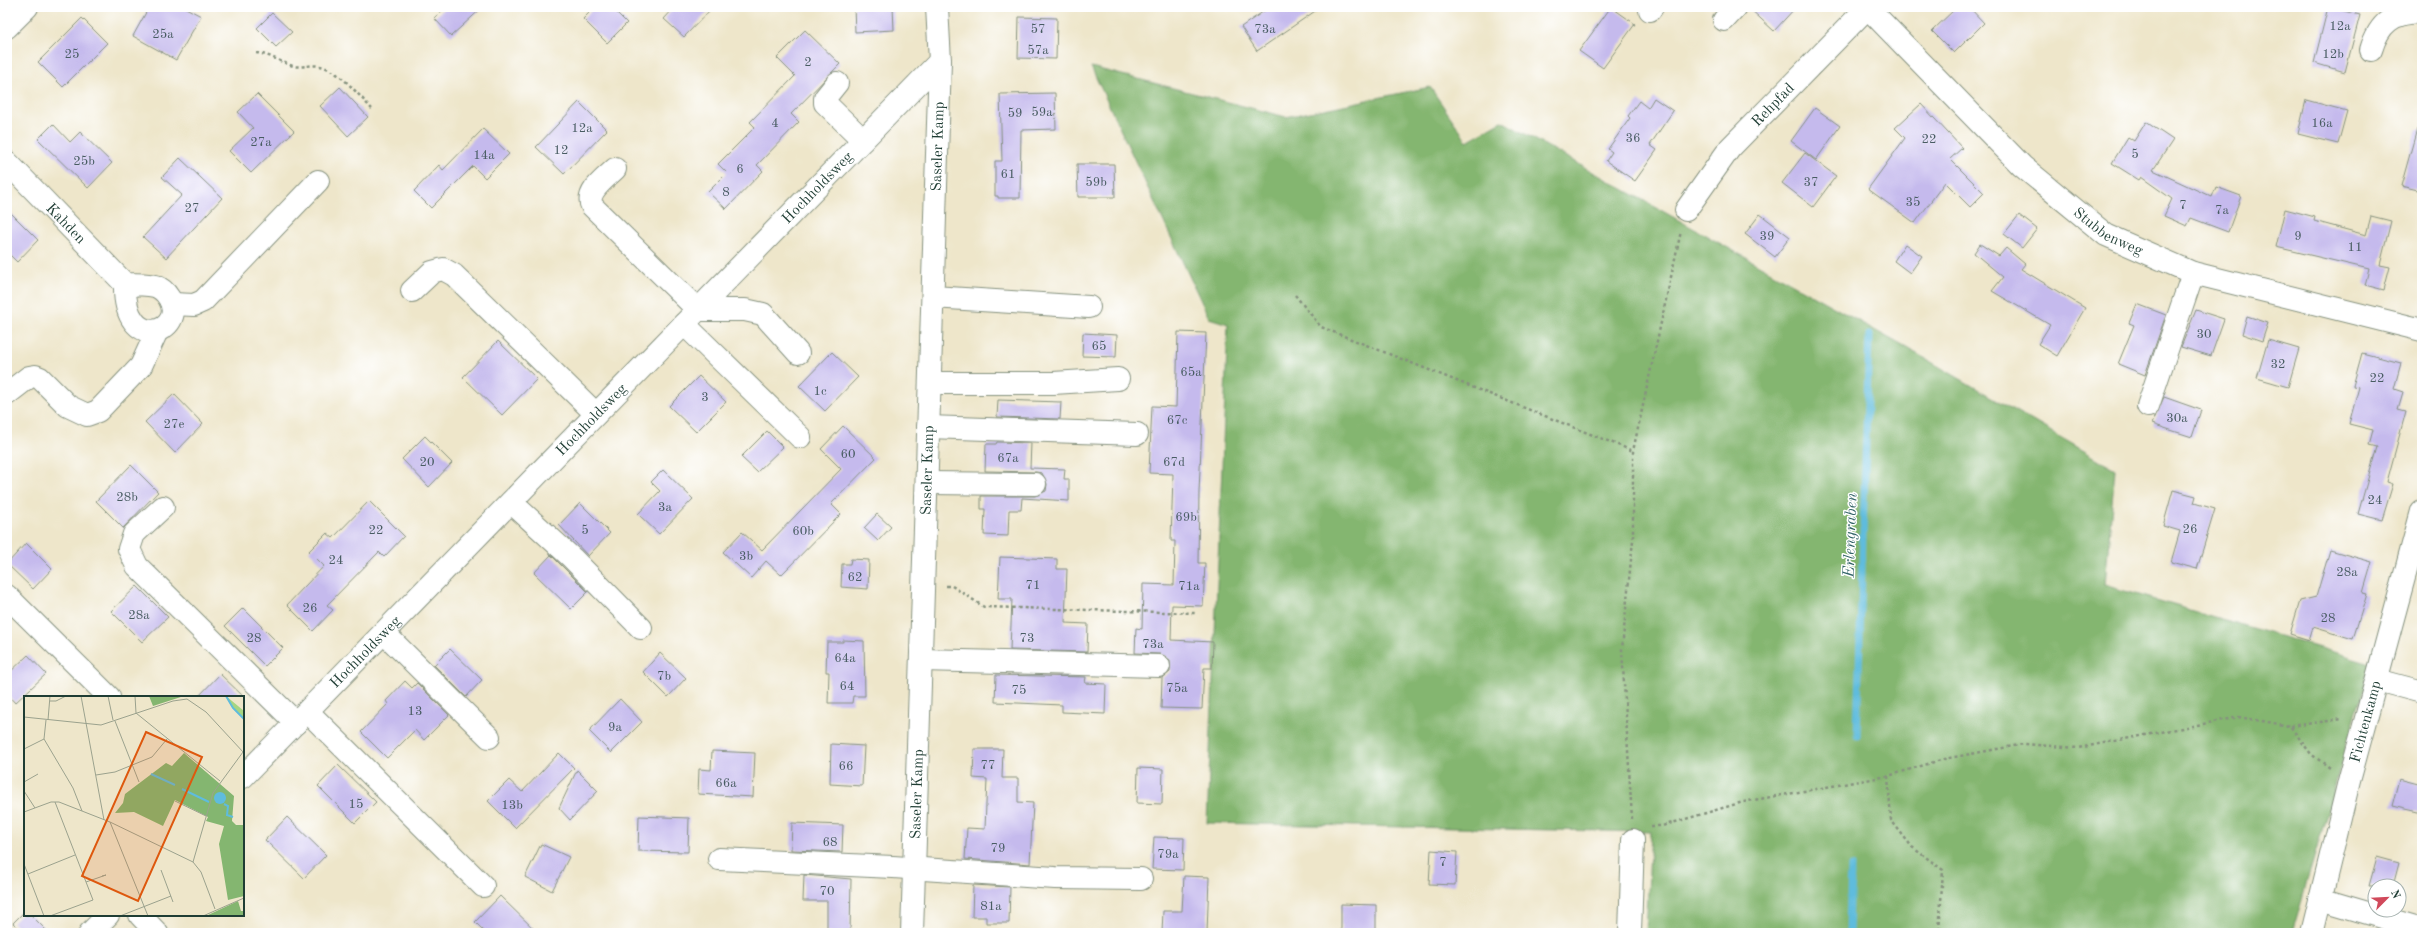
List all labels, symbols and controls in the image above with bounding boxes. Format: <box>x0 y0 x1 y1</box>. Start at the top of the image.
house number: 12a <box>2329 20 2351 33</box>
house number: 57 <box>1030 23 1046 36</box>
house number: 73a <box>1254 23 1276 36</box>
house number: 25a <box>152 28 174 41</box>
house number: 57a <box>1027 44 1049 57</box>
house number: 25 <box>64 48 80 61</box>
house number: 12b <box>2322 48 2344 61</box>
house number: 2 <box>804 56 812 69</box>
street label: Rehpfad <box>1750 81 1798 130</box>
street label: Saseler Kamp <box>930 101 948 192</box>
house number: 59a <box>1031 106 1053 119</box>
house number: 59 <box>1007 107 1023 120</box>
house number: 4 <box>771 117 779 130</box>
house number: 16a <box>2311 117 2333 130</box>
house number: 12a <box>571 122 593 135</box>
house number: 36 <box>1625 132 1641 145</box>
house number: 22 <box>1921 133 1937 146</box>
house number: 27a <box>250 136 272 149</box>
house number: 12 <box>553 144 569 157</box>
house number: 5 <box>2131 148 2139 161</box>
house number: 14a <box>473 149 495 162</box>
street label: Hochholdsweg <box>780 149 856 227</box>
house number: 25b <box>73 155 95 168</box>
house number: 6 <box>736 163 744 176</box>
house number: 61 <box>1000 168 1016 181</box>
house number: 59b <box>1085 176 1107 189</box>
house number: 37 <box>1803 176 1819 189</box>
house number: 8 <box>722 186 730 199</box>
house number: 35 <box>1905 196 1921 209</box>
house number: 7 <box>2179 199 2187 212</box>
street label: Kahden <box>42 201 88 247</box>
house number: 27 <box>184 202 200 215</box>
house number: 7a <box>2215 204 2230 217</box>
street label: Stubbenweg <box>2070 205 2145 259</box>
house number: 39 <box>1759 230 1775 243</box>
house number: 9 <box>2294 230 2302 243</box>
house number: 11 <box>2347 241 2363 254</box>
house number: 30 <box>2196 328 2212 341</box>
house number: 65 <box>1091 340 1107 353</box>
house number: 32 <box>2270 358 2286 371</box>
house number: 65a <box>1180 366 1202 379</box>
house number: 22 <box>2369 372 2385 385</box>
street label: Hochholdsweg <box>554 382 630 459</box>
house number: 1c <box>813 385 827 398</box>
house number: 3 <box>701 391 709 404</box>
house number: 30a <box>2166 412 2188 425</box>
house number: 67c <box>1167 414 1188 427</box>
house number: 27e <box>163 418 185 431</box>
street label: Saseler Kamp <box>919 425 937 515</box>
house number: 60 <box>840 448 856 461</box>
house number: 67a <box>997 452 1019 465</box>
house number: 20 <box>419 456 435 469</box>
house number: 67d <box>1163 456 1185 469</box>
house number: 28b <box>116 491 138 504</box>
water label: Erlengraben <box>1841 492 1860 579</box>
house number: 24 <box>2367 494 2383 507</box>
house number: 3a <box>658 501 673 514</box>
house number: 69b <box>1175 511 1197 524</box>
house number: 26 <box>2182 523 2198 536</box>
house number: 22 <box>368 524 384 537</box>
house number: 5 <box>581 524 589 537</box>
house number: 60b <box>792 525 814 538</box>
house number: 3b <box>739 550 753 563</box>
house number: 24 <box>328 554 344 567</box>
house number: 28a <box>2336 566 2358 579</box>
house number: 62 <box>847 571 863 584</box>
house number: 71 <box>1025 579 1041 592</box>
house number: 71a <box>1178 580 1200 593</box>
house number: 26 <box>302 602 318 615</box>
house number: 28a <box>128 609 150 622</box>
house number: 28 <box>2320 612 2336 625</box>
street label: Hochholdsweg <box>328 614 404 692</box>
house number: 28 <box>246 632 262 645</box>
house number: 73 <box>1019 632 1035 645</box>
house number: 73a <box>1142 638 1164 651</box>
house number: 64a <box>834 652 856 665</box>
house number: 7b <box>657 670 671 683</box>
street label: Fichtenkamp <box>2348 679 2385 765</box>
house number: 64 <box>839 680 855 693</box>
house number: 75a <box>1166 682 1188 695</box>
house number: 75 <box>1011 684 1027 697</box>
inset map <box>24 696 244 916</box>
house number: 13 <box>407 705 423 718</box>
house number: 9a <box>608 721 623 734</box>
street label: Saseler Kamp <box>909 749 927 839</box>
house number: 77 <box>980 759 996 772</box>
house number: 66 <box>838 760 854 773</box>
house number: 66a <box>715 777 737 790</box>
house number: 15 <box>348 798 364 811</box>
house number: 13b <box>501 799 523 812</box>
house number: 68 <box>822 836 838 849</box>
house number: 79 <box>990 842 1006 855</box>
house number: 79a <box>1157 848 1179 861</box>
house number: 7 <box>1439 856 1447 869</box>
north arrow <box>2367 878 2407 918</box>
house number: 70 <box>819 885 835 898</box>
text: N <box>2388 888 2402 901</box>
house number: 81a <box>980 900 1002 913</box>

